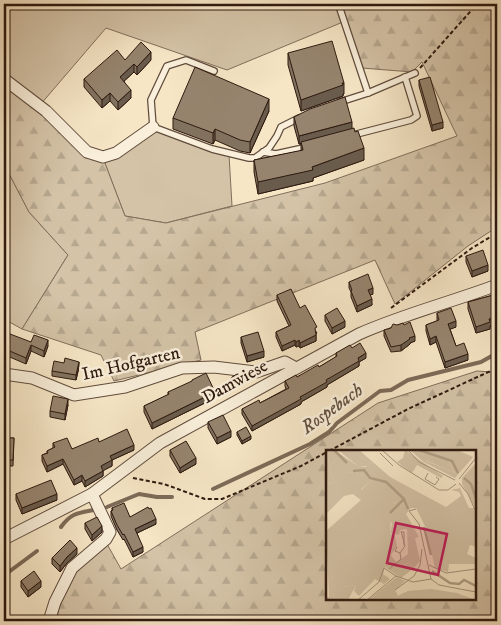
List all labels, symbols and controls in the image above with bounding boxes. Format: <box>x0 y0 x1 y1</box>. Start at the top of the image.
street label: Im Hofgarten <box>80 342 183 386</box>
street label: Damwiese <box>198 355 272 409</box>
water label: Rospebach <box>296 378 369 441</box>
inset map <box>326 450 476 600</box>

